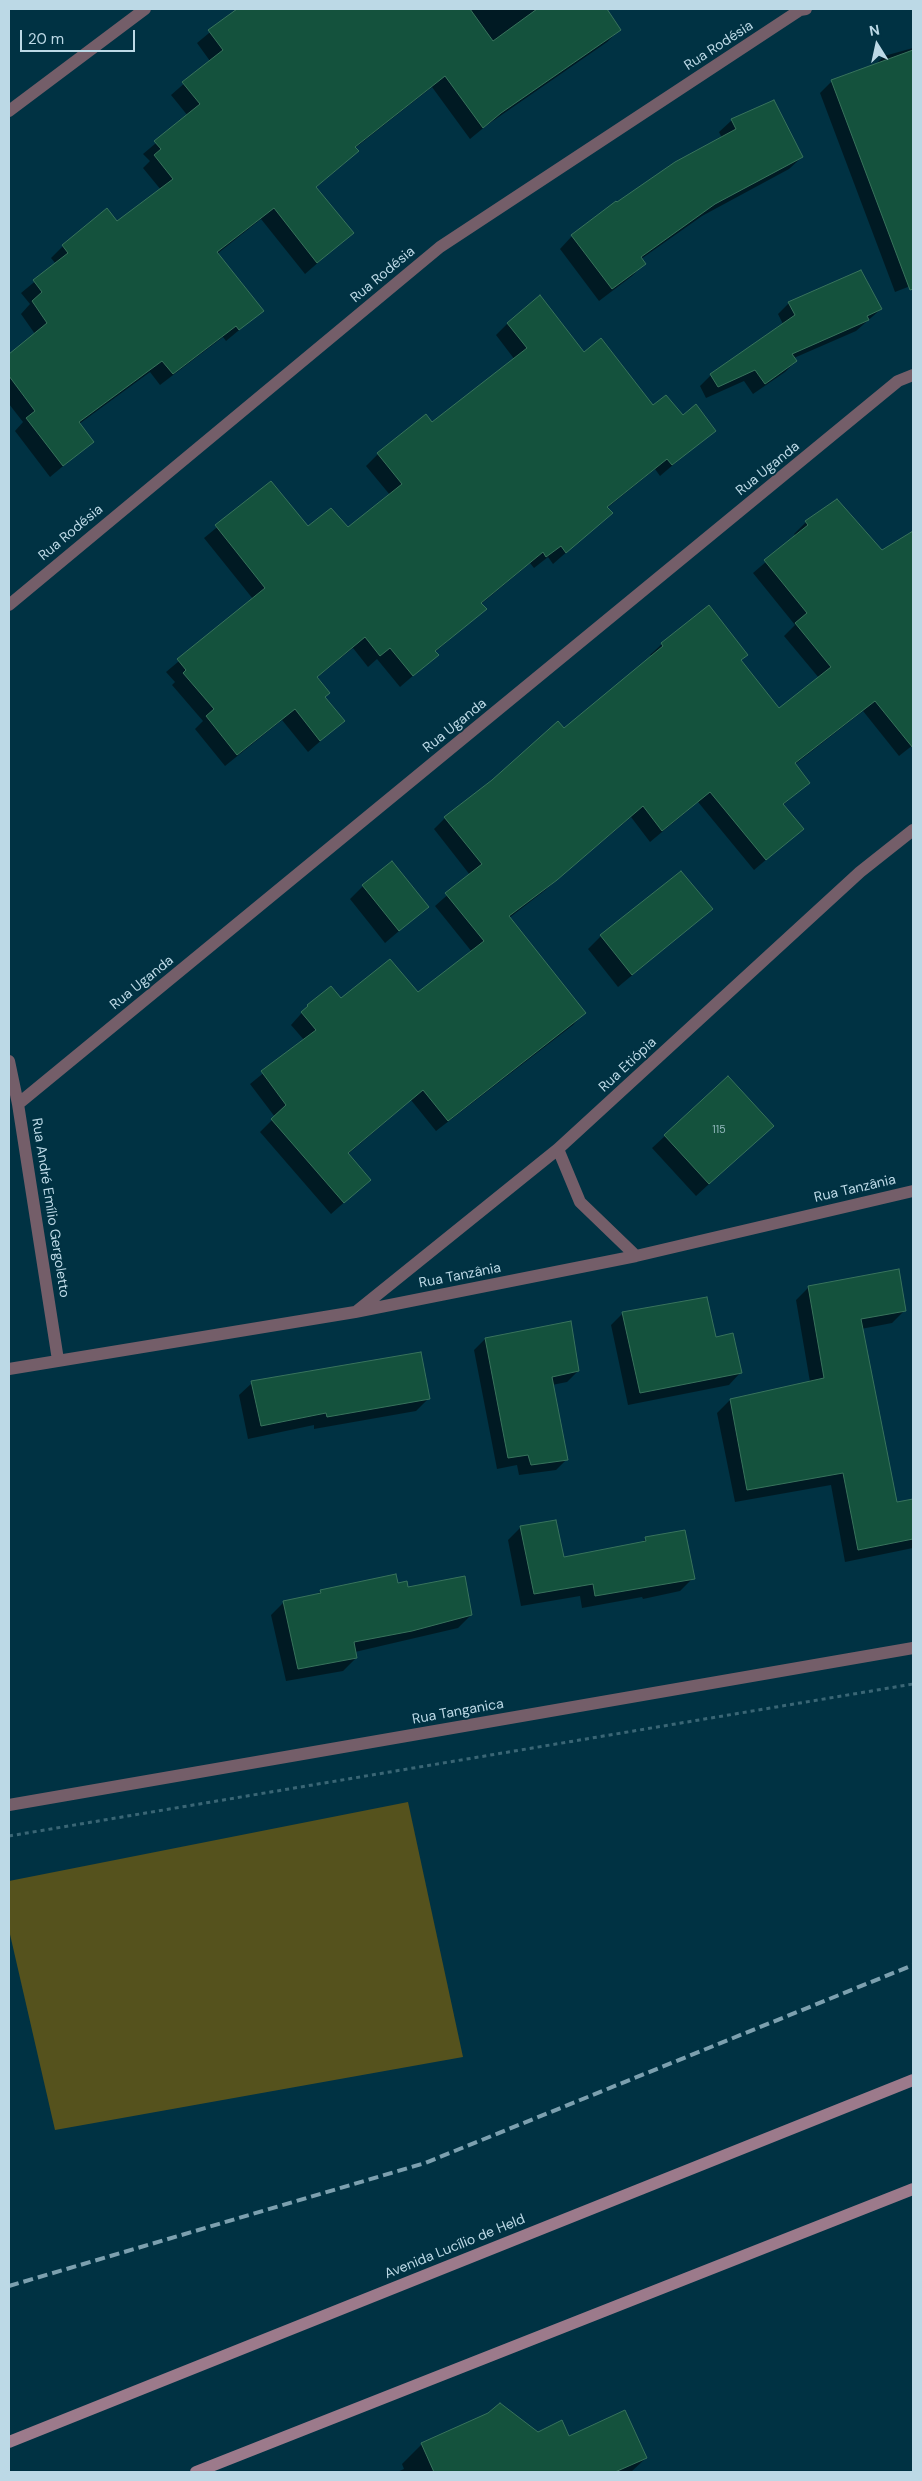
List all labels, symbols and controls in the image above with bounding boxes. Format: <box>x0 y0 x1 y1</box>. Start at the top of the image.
street label: Rua Rodésia <box>681 18 757 74</box>
scale bar <box>22 20 138 52</box>
north arrow <box>852 20 902 70</box>
text: N <box>868 20 881 40</box>
text: 20 m <box>28 29 64 49</box>
street label: Rua Rodésia <box>347 243 419 307</box>
street label: Rua Uganda <box>733 438 803 500</box>
street label: Rua Rodésia <box>35 501 107 565</box>
street label: Rua Uganda <box>420 695 490 757</box>
street label: Rua Uganda <box>107 952 177 1014</box>
street label: Rua Etiópia <box>596 1034 660 1096</box>
street label: Rua André Emílio Gergoletto <box>27 1117 73 1299</box>
house number: 115 <box>712 1123 726 1137</box>
street label: Rua Tanzânia <box>813 1171 897 1207</box>
street label: Rua Tanzânia <box>418 1260 502 1292</box>
street label: Rua Tanganica <box>411 1696 505 1728</box>
street label: Avenida Lucílio de Held <box>382 2211 528 2283</box>

